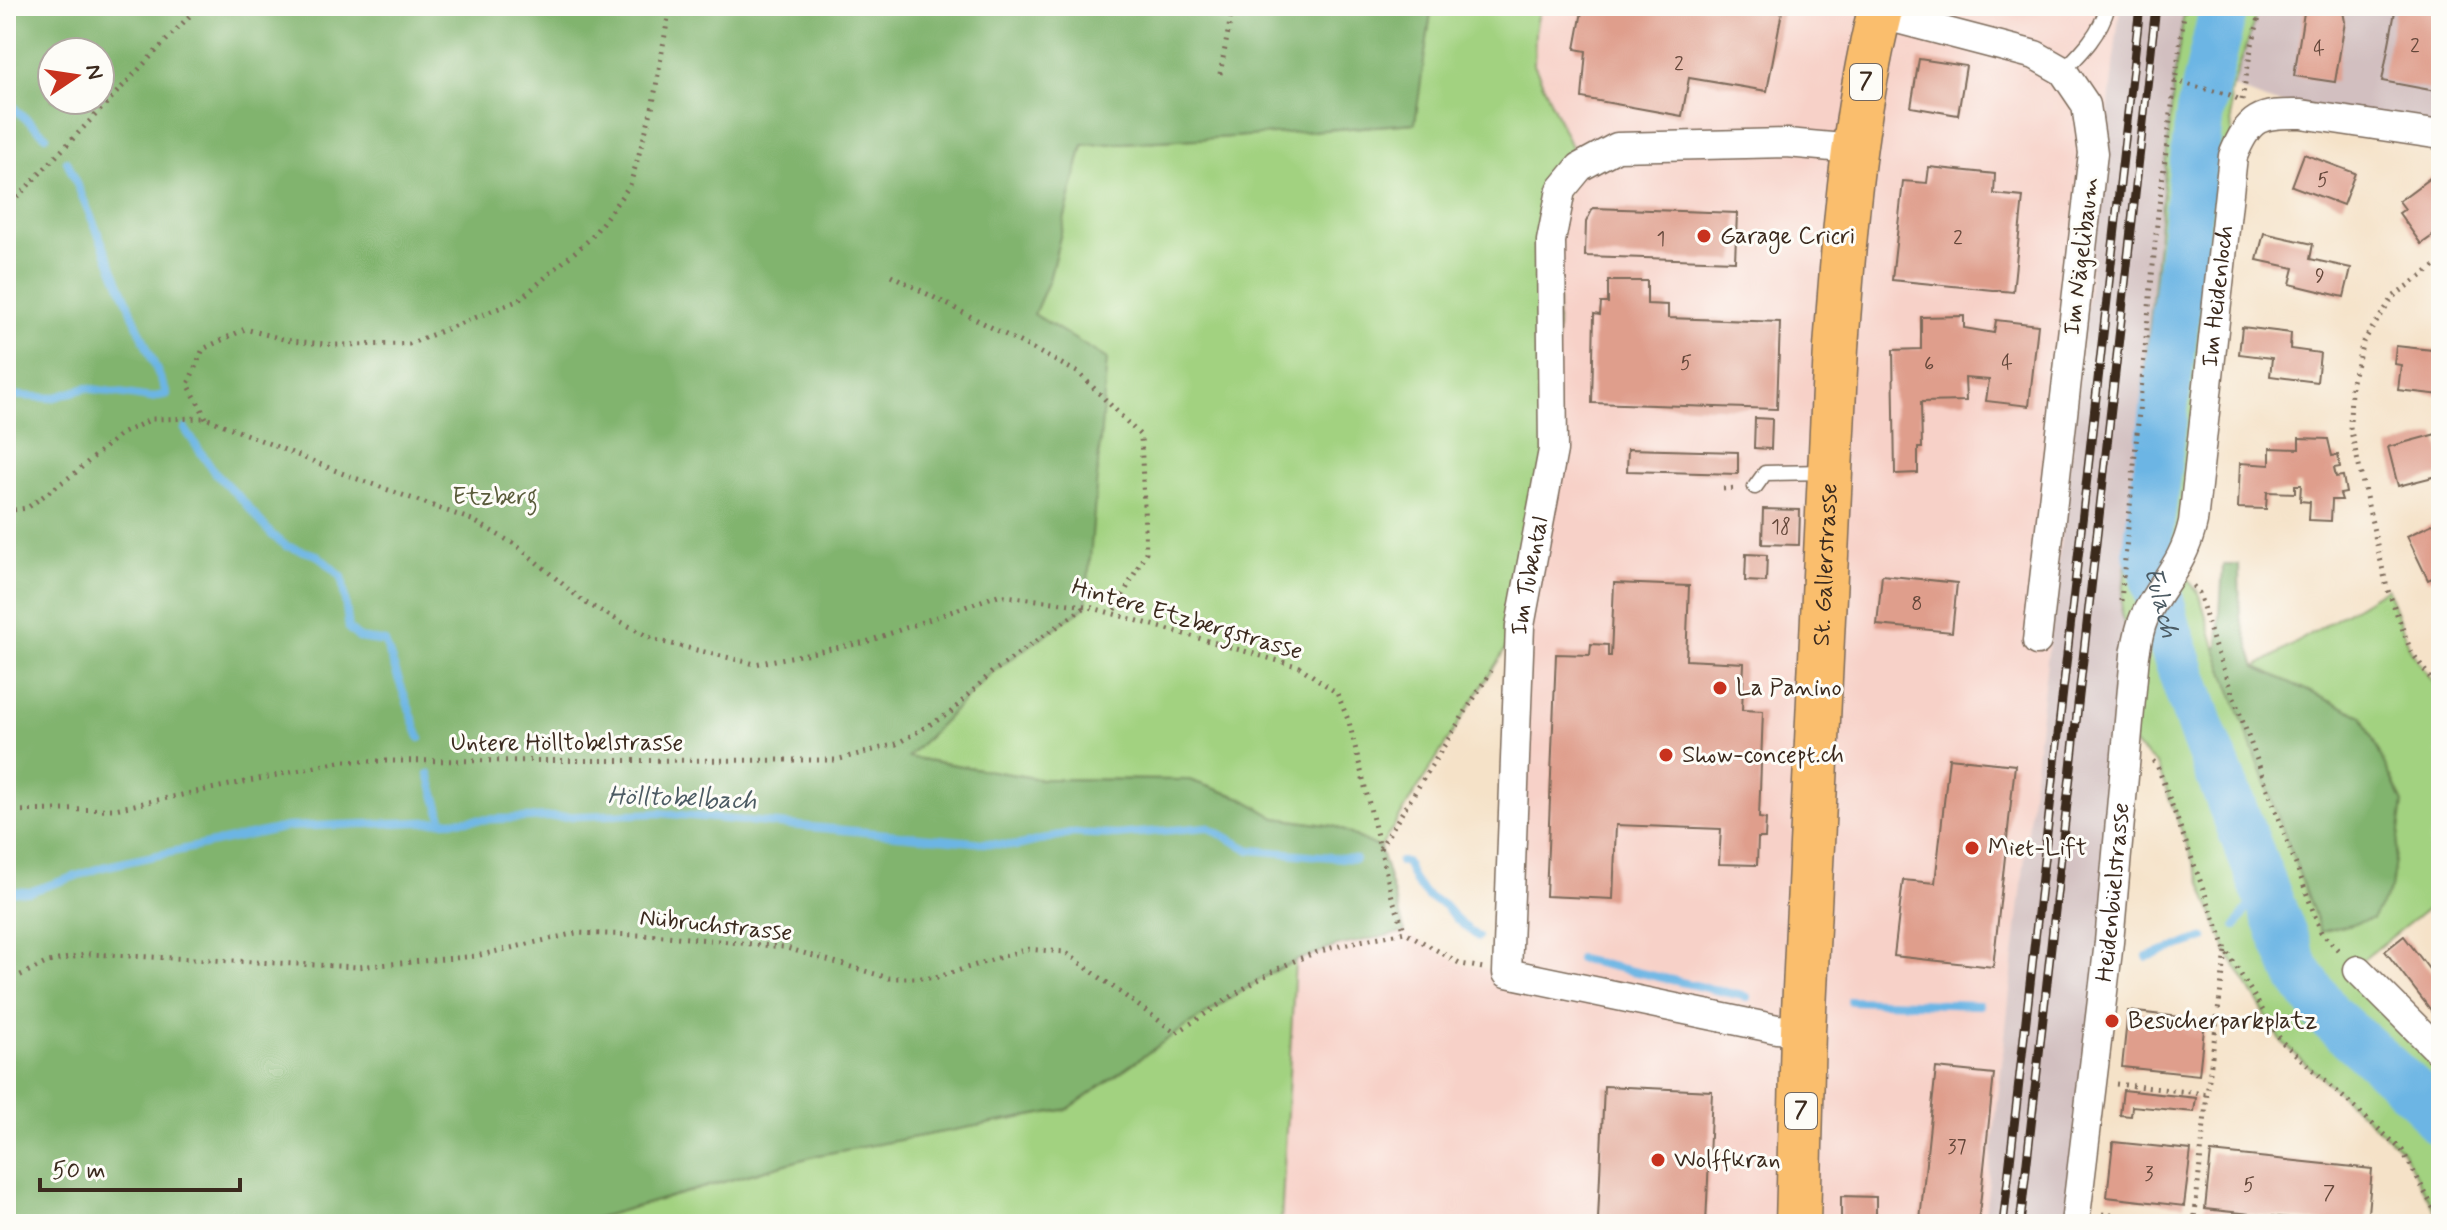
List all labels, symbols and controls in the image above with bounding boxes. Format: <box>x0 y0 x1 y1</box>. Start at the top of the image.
house number: 2 <box>2410 33 2420 60</box>
north arrow <box>36 36 116 116</box>
house number: 4 <box>2313 36 2325 63</box>
house number: 2 <box>1674 51 1684 78</box>
text: N <box>78 62 109 82</box>
road number: 7 <box>1850 64 1882 100</box>
house number: 5 <box>2317 167 2329 194</box>
street label: Im Nägelibaum <box>2057 175 2107 337</box>
place label: Garage Cricri <box>1720 221 1855 254</box>
street label: Im Heidenloch <box>2195 224 2241 369</box>
house number: 2 <box>1953 225 1963 252</box>
house number: 1 <box>1657 226 1665 253</box>
marker: Garage Cricri <box>1695 227 1713 245</box>
house number: 9 <box>2315 263 2325 290</box>
house number: 5 <box>1680 350 1692 377</box>
house number: 4 <box>2001 350 2013 377</box>
house number: 6 <box>1924 351 1934 378</box>
park label: Etzberg <box>452 482 538 516</box>
street label: St. Gallerstrasse <box>1806 482 1845 647</box>
street label: Im Tubental <box>1504 514 1556 636</box>
house number: 18 <box>1771 514 1791 541</box>
water label: Eulach <box>2135 563 2186 641</box>
street label: Hintere Etzbergstrasse <box>1067 572 1306 671</box>
house number: 8 <box>1911 591 1923 618</box>
place label: La Panino <box>1736 673 1842 704</box>
marker: La Panino <box>1711 679 1729 697</box>
street label: Untere Hölltobelstrasse <box>451 728 683 759</box>
place label: Show-concept.ch <box>1682 740 1844 771</box>
marker: Show-concept.ch <box>1657 746 1675 764</box>
water label: Hölltobelbach <box>607 779 757 819</box>
street label: Heidenbüelstrasse <box>2089 801 2137 984</box>
place label: Miet-Lift <box>1988 833 2087 864</box>
marker: Miet-Lift <box>1963 839 1981 857</box>
street label: Nübruchstrasse <box>638 903 794 949</box>
place label: Besucherparkplatz <box>2128 1006 2318 1037</box>
marker: Besucherparkplatz <box>2103 1012 2121 1030</box>
road number: 7 <box>1785 1093 1817 1129</box>
house number: 37 <box>1947 1134 1967 1161</box>
scale bar <box>40 1142 240 1192</box>
place label: Wolffkran <box>1674 1145 1781 1176</box>
marker: Wolffkran <box>1649 1151 1667 1169</box>
text: 50 m <box>52 1156 106 1187</box>
house number: 3 <box>2144 1161 2154 1188</box>
house number: 5 <box>2243 1172 2255 1199</box>
house number: 7 <box>2323 1180 2335 1207</box>

